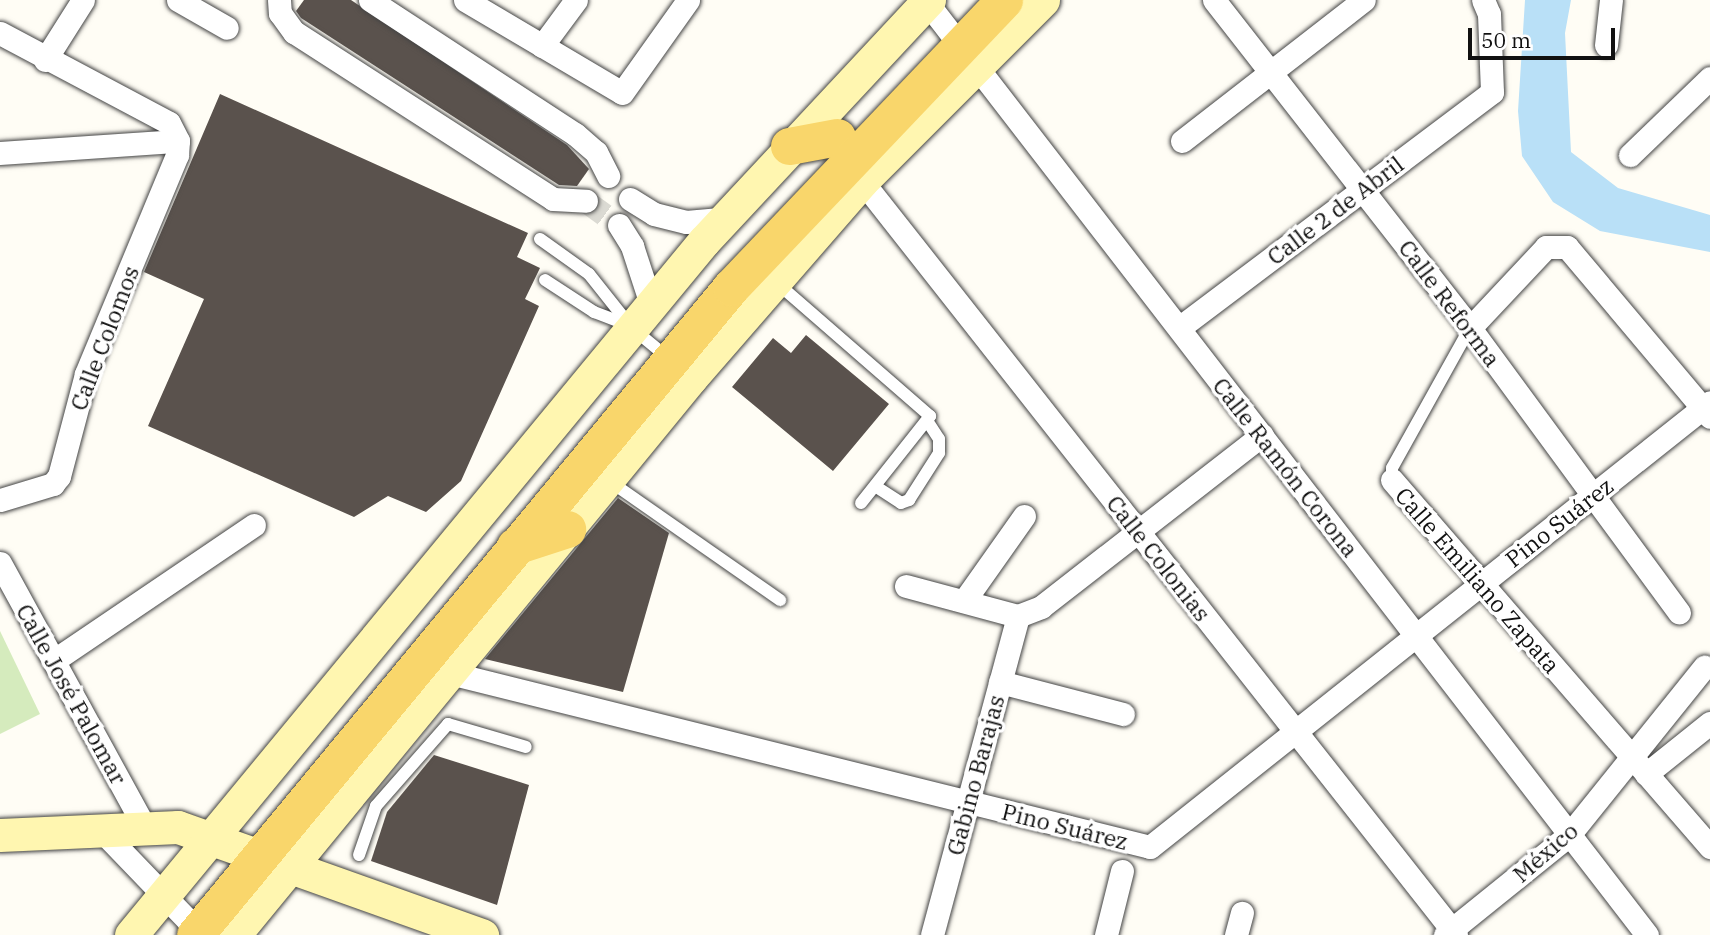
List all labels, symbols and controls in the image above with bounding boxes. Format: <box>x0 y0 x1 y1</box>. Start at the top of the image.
scale bar <box>1472 14 1619 58</box>
text: 50 m <box>1481 26 1531 54</box>
street label: Calle 2 de Abril <box>1261 150 1409 270</box>
street label: Calle Reforma <box>1393 234 1507 372</box>
street label: Calle Colomos <box>64 262 144 414</box>
street label: Calle Ramón Corona <box>1207 372 1365 562</box>
street label: Pino Suárez <box>1500 471 1618 573</box>
street label: Calle Emiliano Zapata <box>1390 482 1566 678</box>
street label: Calle Colonias <box>1101 490 1217 626</box>
street label: Calle José Palomar <box>11 599 133 789</box>
street label: Gabino Barajas <box>940 692 1010 858</box>
street label: Pino Suárez <box>999 797 1131 855</box>
street label: México <box>1507 816 1583 888</box>

